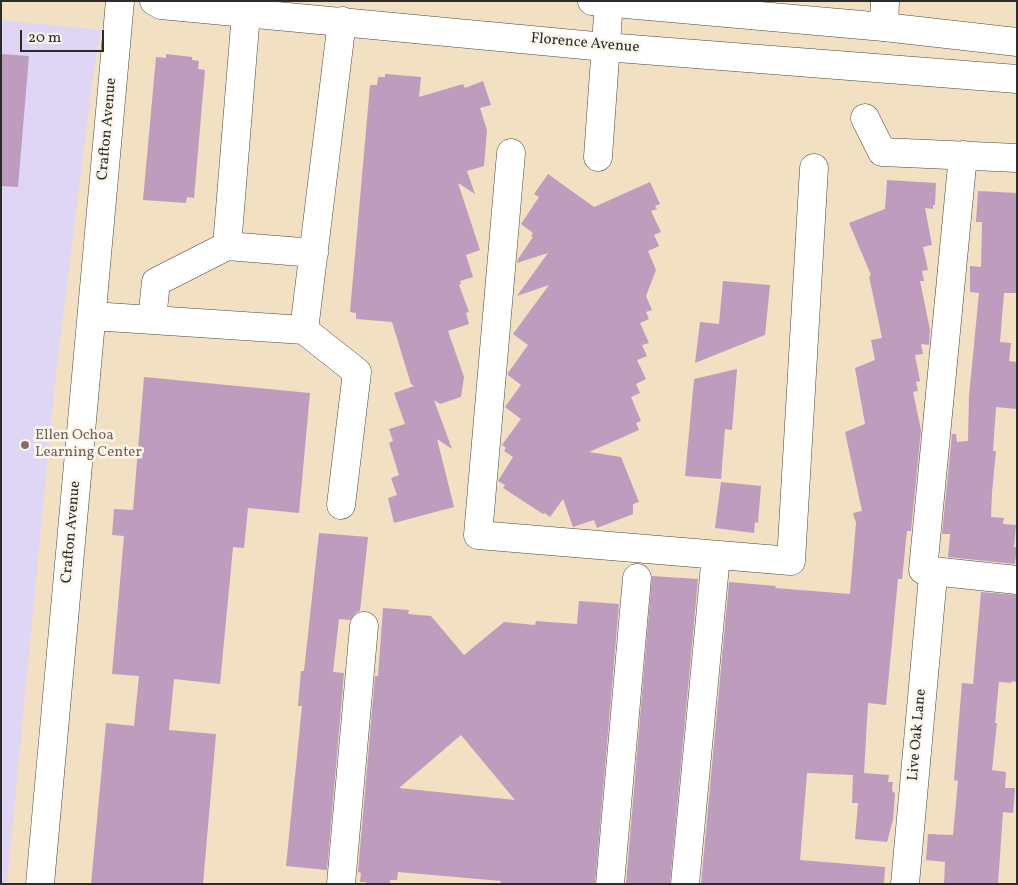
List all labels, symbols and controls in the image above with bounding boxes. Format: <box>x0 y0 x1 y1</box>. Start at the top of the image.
scale bar <box>22 20 106 52</box>
text: 20 m <box>28 28 61 49</box>
street label: Florence Avenue <box>530 30 640 58</box>
street label: Crafton Avenue <box>95 77 121 181</box>
place label: Ellen Ochoa Learning Center <box>35 427 142 462</box>
marker: Ellen Ochoa Learning Center <box>19 439 31 451</box>
street label: Crafton Avenue <box>59 480 85 584</box>
street label: Live Oak Lane <box>905 688 931 782</box>

